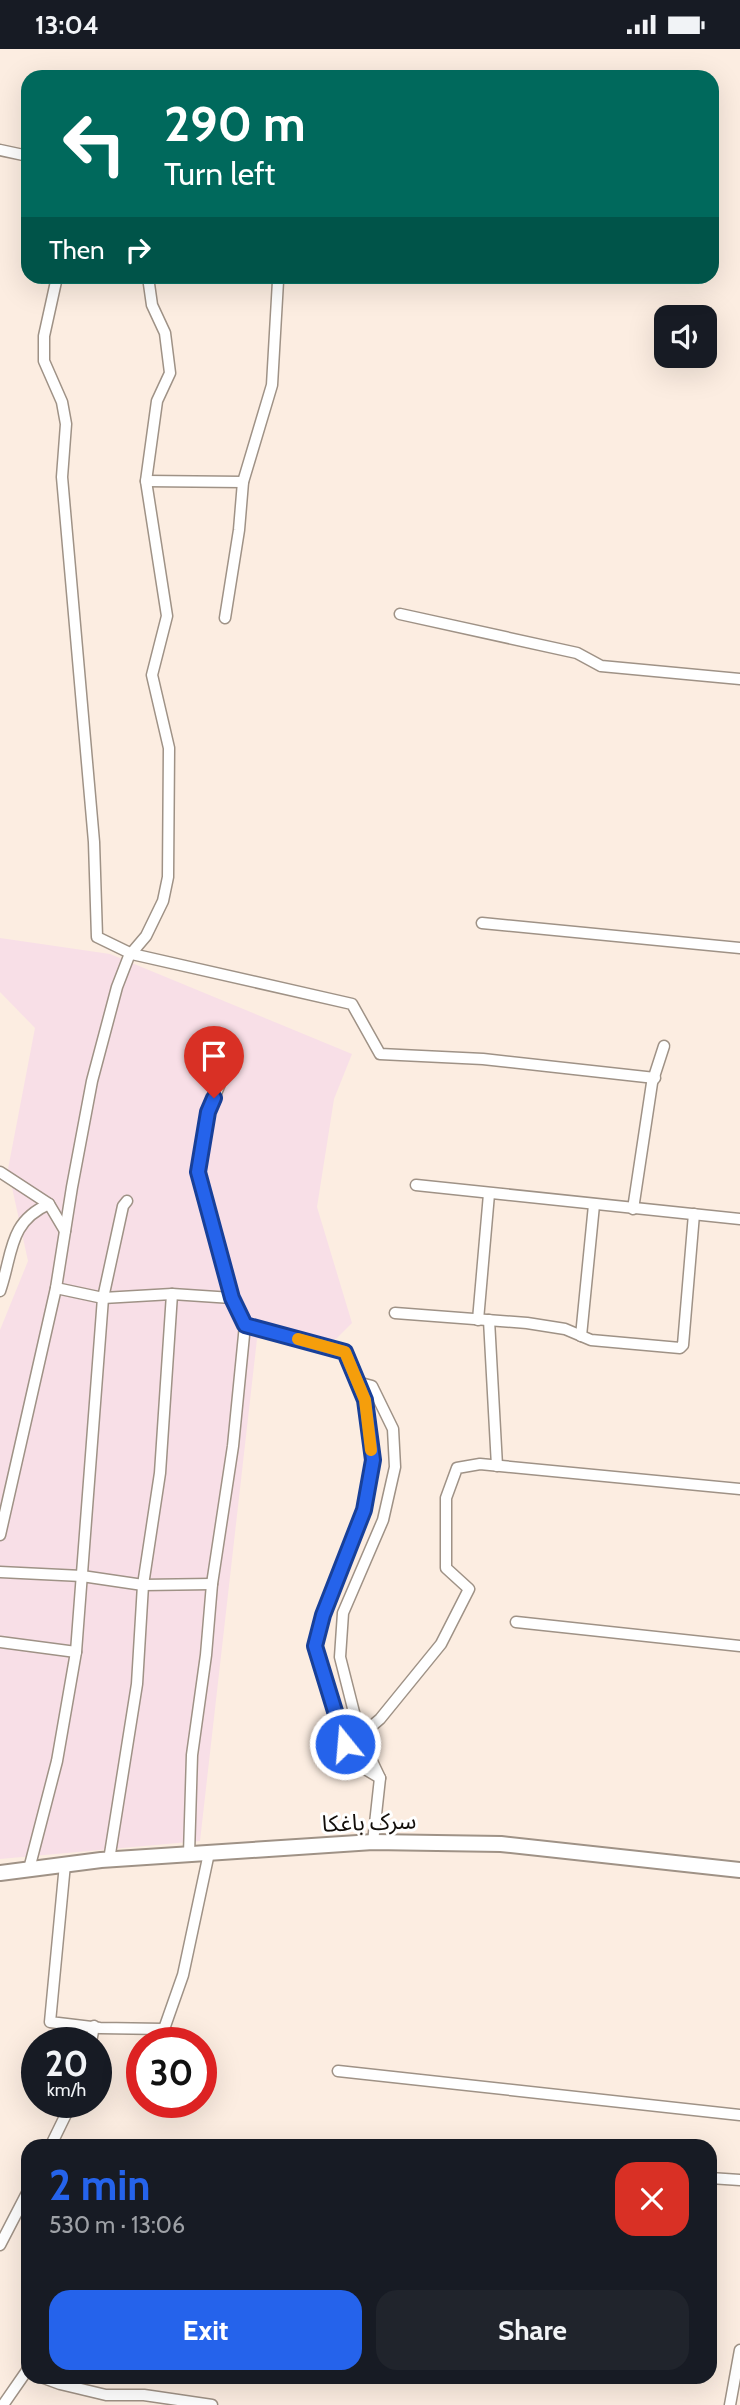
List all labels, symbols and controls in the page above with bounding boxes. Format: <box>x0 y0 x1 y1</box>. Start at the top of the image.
text: 13:04 <box>35 9 99 41</box>
text: 290 m <box>164 94 306 153</box>
icon: left <box>49 98 140 189</box>
text: Turn left <box>164 154 275 193</box>
icon: right <box>119 231 157 269</box>
text: Then <box>49 234 105 266</box>
map controls <box>654 305 717 368</box>
button: sound <box>654 305 717 368</box>
pin <box>184 1026 244 1098</box>
icon: arrive <box>195 1037 233 1075</box>
position arrow <box>308 1707 382 1781</box>
street label: سرک باغکا <box>321 1806 417 1838</box>
speed limit sign: 30 <box>126 2027 217 2118</box>
text: 20 <box>45 2042 88 2085</box>
text: km/h <box>47 2079 86 2101</box>
text: 2 min <box>49 2159 150 2211</box>
button: close <box>615 2162 689 2236</box>
text: 530 m · 13:06 <box>49 2211 185 2239</box>
button: Exit <box>49 2290 362 2370</box>
button: Share <box>376 2290 689 2370</box>

